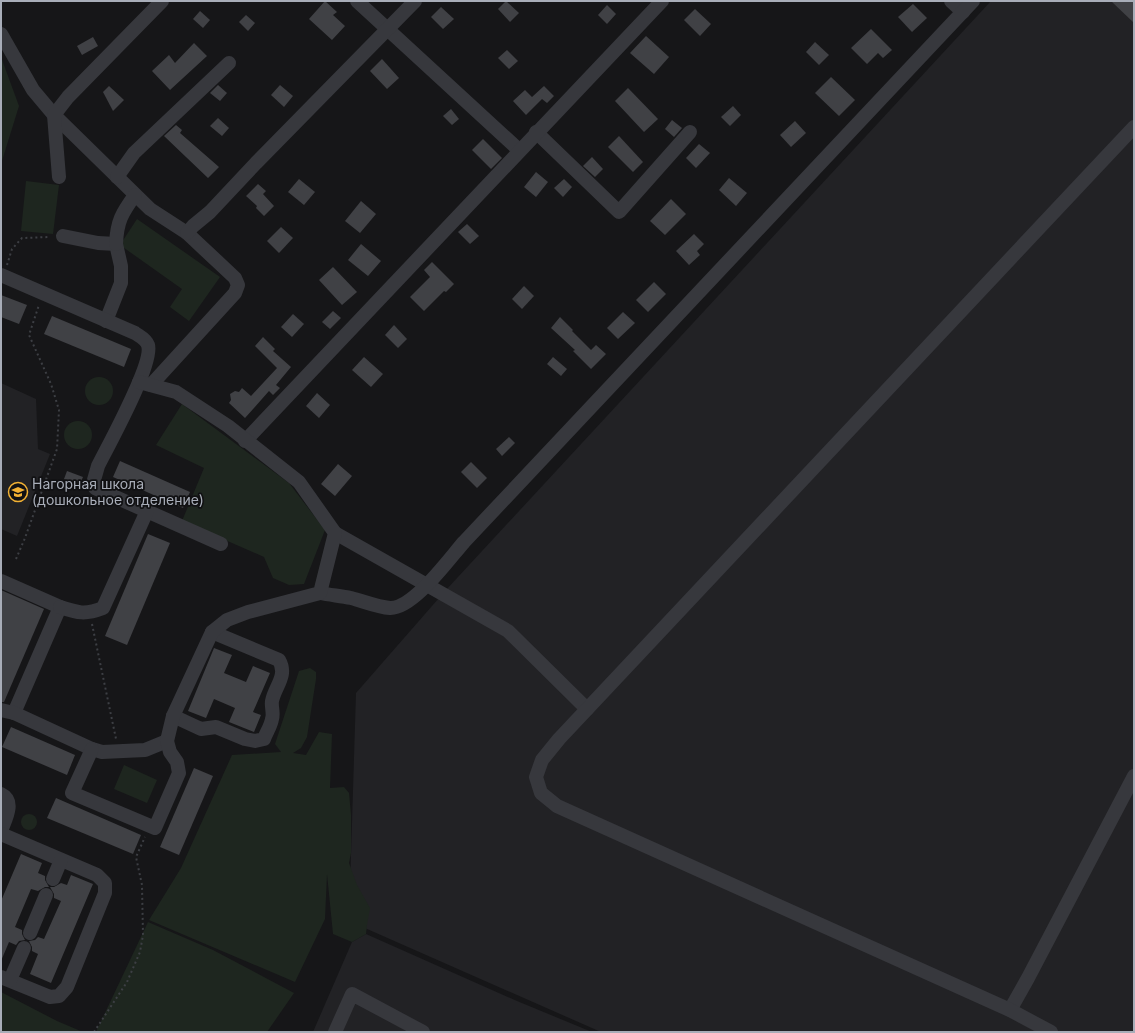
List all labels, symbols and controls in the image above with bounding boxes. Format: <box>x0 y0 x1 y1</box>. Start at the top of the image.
place label: Нагорная школа (дошкольное отделение) <box>32 475 204 508</box>
school or university icon: Нагорная школа (дошкольное отделение) <box>7 481 29 503</box>

